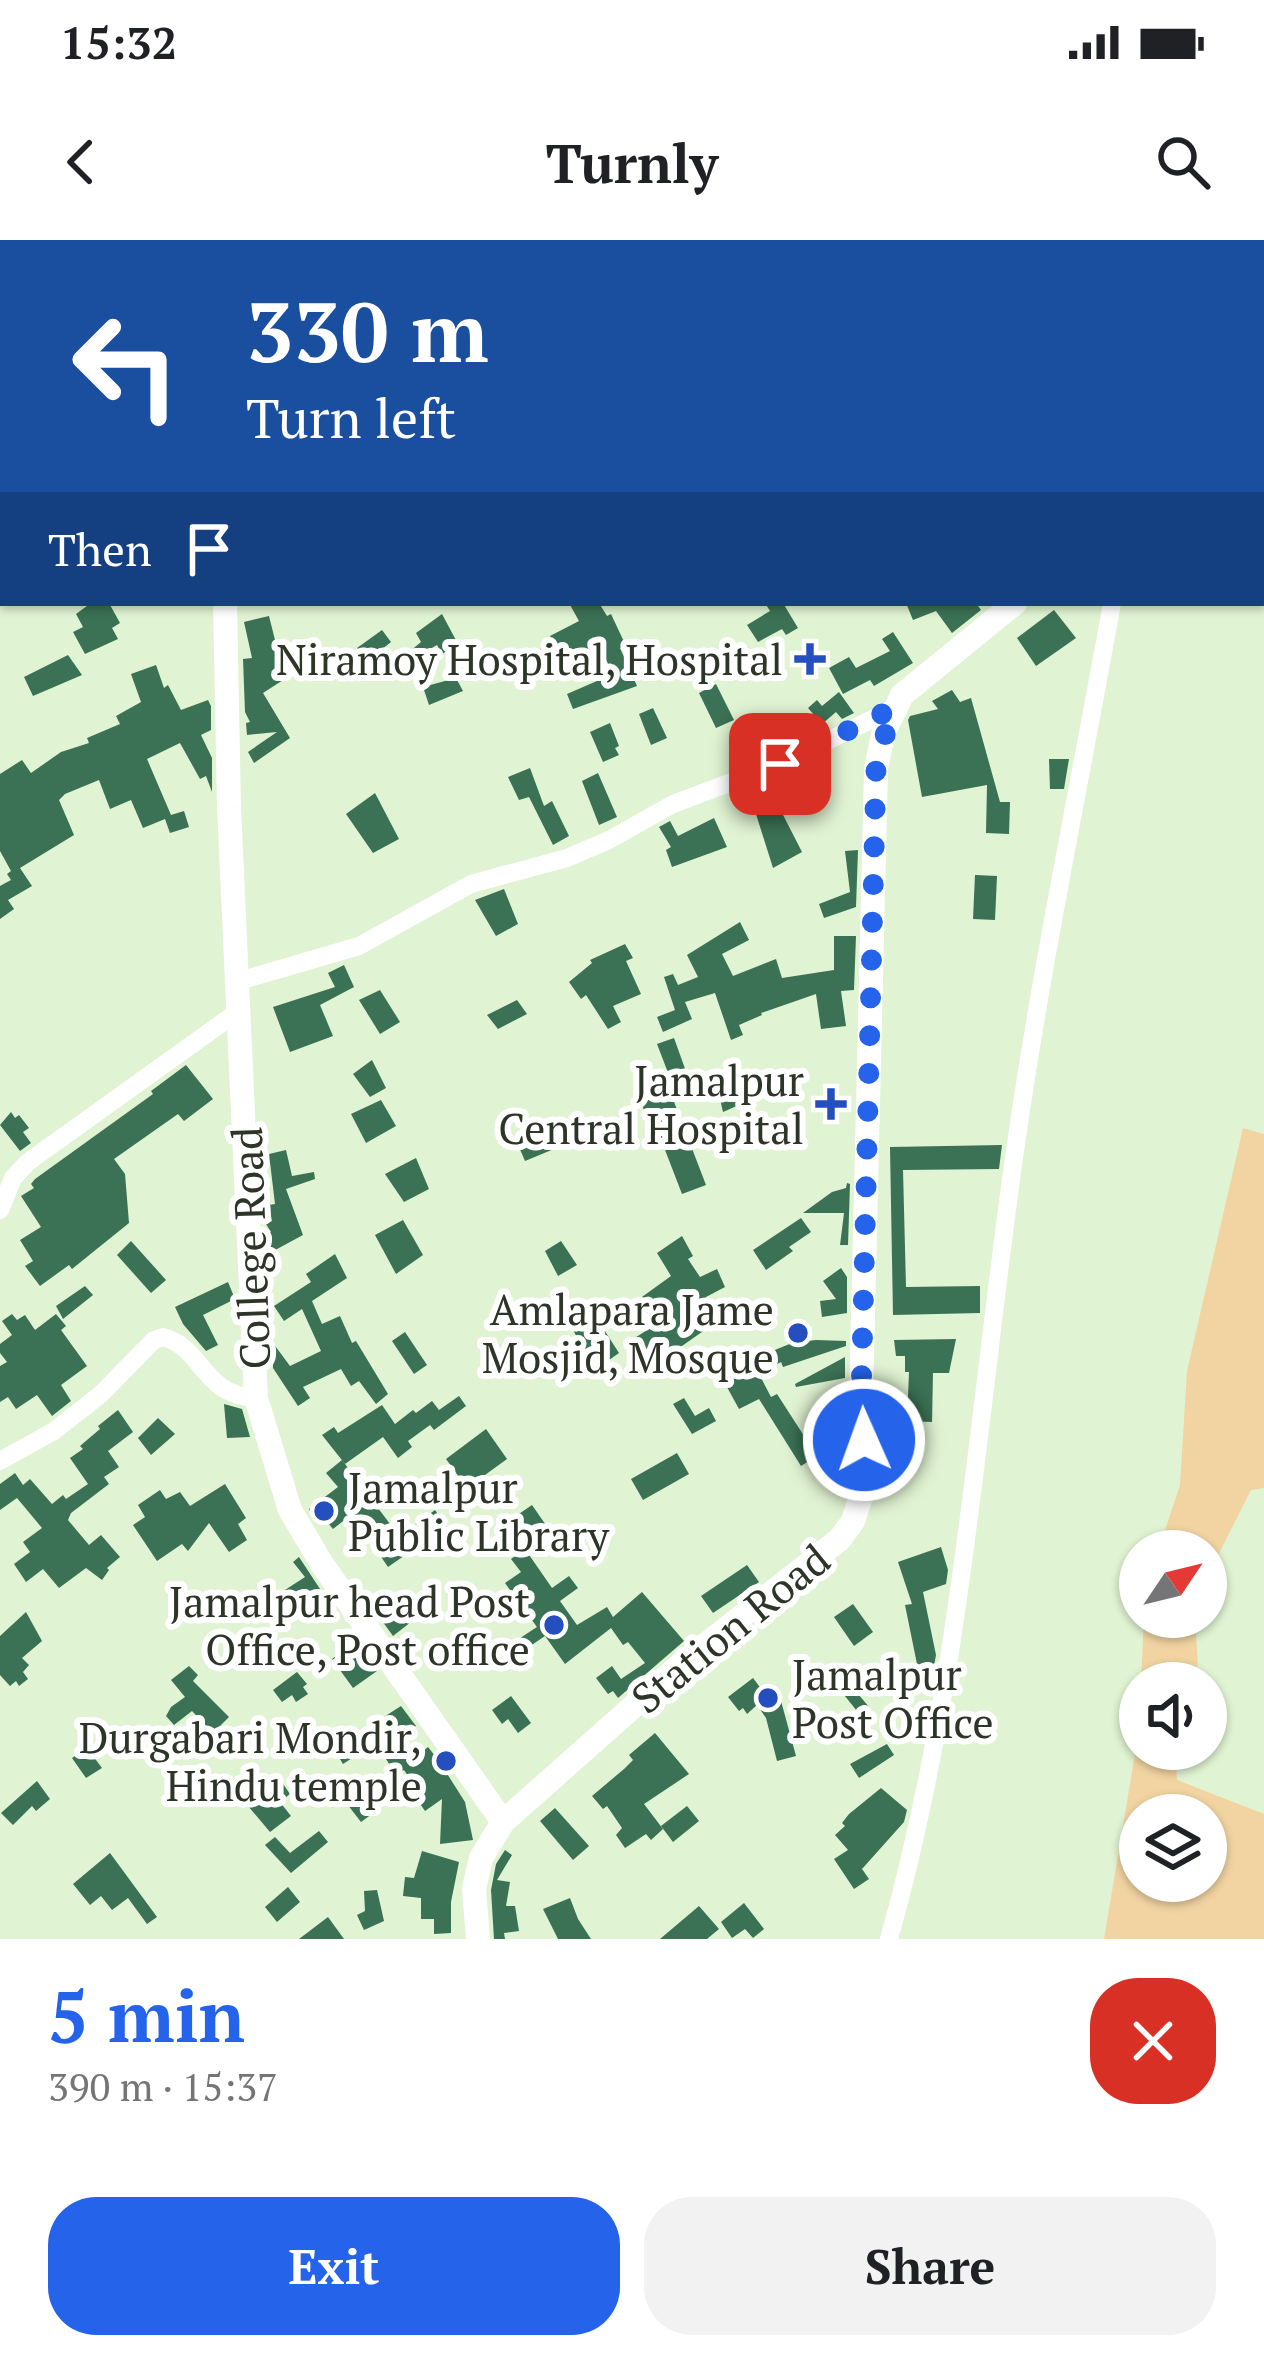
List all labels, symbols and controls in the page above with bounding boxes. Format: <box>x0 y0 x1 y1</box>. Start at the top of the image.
text: 15:32 <box>60 12 177 72</box>
text: Turnly <box>546 127 718 198</box>
icon: back <box>48 129 114 195</box>
icon: search <box>1150 129 1216 195</box>
text: 330 m <box>246 275 489 386</box>
icon: left <box>48 288 204 444</box>
text: Turn left <box>246 382 456 453</box>
icon: arrive <box>176 516 242 582</box>
text: Then <box>48 519 152 579</box>
place label: Niramoy Hospital, Hospital <box>276 631 783 687</box>
marker: Niramoy Hospital, Hospital <box>794 643 826 675</box>
pin <box>729 713 831 815</box>
icon: arrive <box>747 731 813 797</box>
place label: Jamalpur Central Hospital <box>498 1052 804 1156</box>
marker: Jamalpur Central Hospital <box>815 1088 847 1120</box>
street label: College Road <box>218 1126 282 1370</box>
place label: Amlapara Jame Mosjid, Mosque <box>482 1281 774 1385</box>
marker: Amlapara Jame Mosjid, Mosque <box>785 1320 811 1346</box>
position arrow <box>801 1377 927 1503</box>
place label: Jamalpur Public Library <box>348 1459 610 1563</box>
marker: Jamalpur Public Library <box>311 1498 337 1524</box>
north arrow <box>1119 1530 1227 1638</box>
map controls <box>1119 1530 1227 1902</box>
street label: Station Road <box>619 1531 841 1725</box>
place label: Jamalpur head Post Office, Post office <box>169 1573 530 1677</box>
marker: Jamalpur head Post Office, Post office <box>541 1612 567 1638</box>
place label: Jamalpur Post Office <box>792 1646 994 1750</box>
button: sound <box>1119 1662 1227 1770</box>
marker: Jamalpur Post Office <box>755 1685 781 1711</box>
place label: Durgabari Mondir, Hindu temple <box>79 1709 422 1813</box>
marker: Durgabari Mondir, Hindu temple <box>433 1748 459 1774</box>
button: layers <box>1119 1794 1227 1902</box>
text: 5 min <box>48 1967 245 2063</box>
button: close <box>1090 1978 1216 2104</box>
text: 390 m · 15:37 <box>48 2060 278 2112</box>
button: Exit <box>48 2197 620 2335</box>
button: Share <box>644 2197 1216 2335</box>

